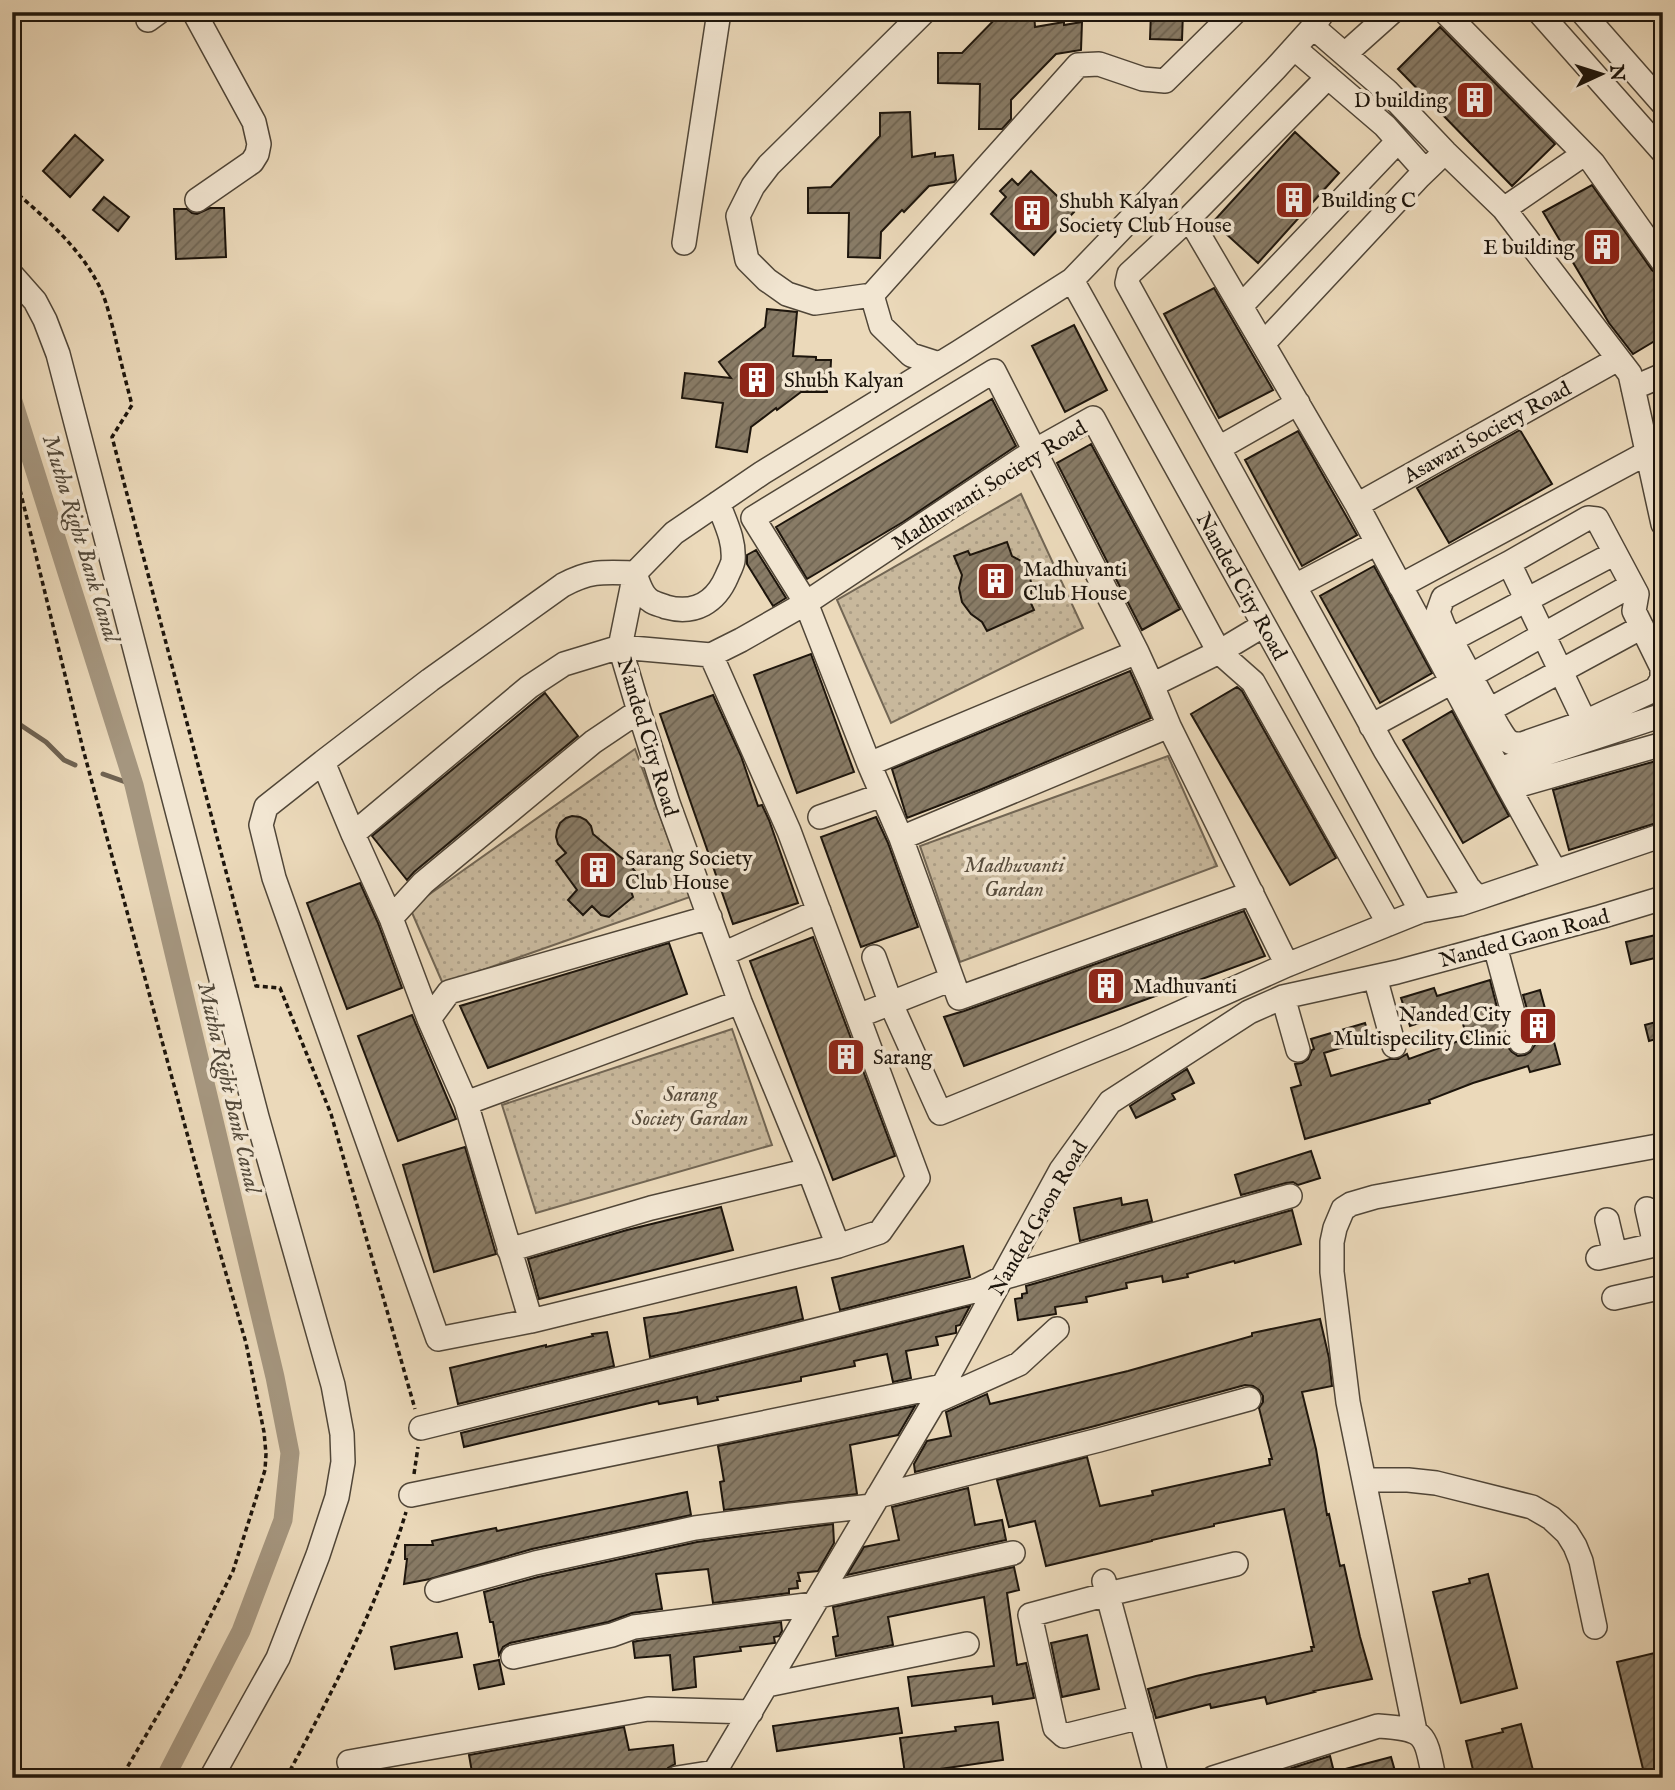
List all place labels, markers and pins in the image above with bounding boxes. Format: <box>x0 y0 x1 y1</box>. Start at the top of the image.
building icon: D building <box>1454 79 1496 121</box>
place label: D building <box>1354 88 1449 115</box>
building icon: Building C <box>1273 179 1315 221</box>
place label: Building C <box>1321 188 1416 215</box>
place label: Shubh Kalyan Society Club House <box>1059 189 1232 240</box>
building icon: Shubh Kalyan Society Club House <box>1011 192 1053 234</box>
building icon: E building <box>1581 226 1623 268</box>
place label: E building <box>1483 235 1576 262</box>
building icon: Shubh Kalyan <box>736 359 778 401</box>
place label: Shubh Kalyan <box>784 368 904 395</box>
place label: Madhuvanti Club House <box>1023 557 1128 608</box>
building icon: Madhuvanti Club House <box>975 560 1017 602</box>
place label: Sarang Society Club House <box>625 846 753 897</box>
building icon: Sarang Society Club House <box>577 849 619 891</box>
building icon: Madhuvanti <box>1085 965 1127 1007</box>
place label: Madhuvanti <box>1133 974 1237 1001</box>
place label: Nanded City Multispecility Clinic <box>1333 1002 1512 1053</box>
building icon: Nanded City Multispecility Clinic <box>1517 1005 1559 1047</box>
building icon: Sarang <box>825 1036 867 1078</box>
place label: Sarang <box>873 1045 933 1072</box>

